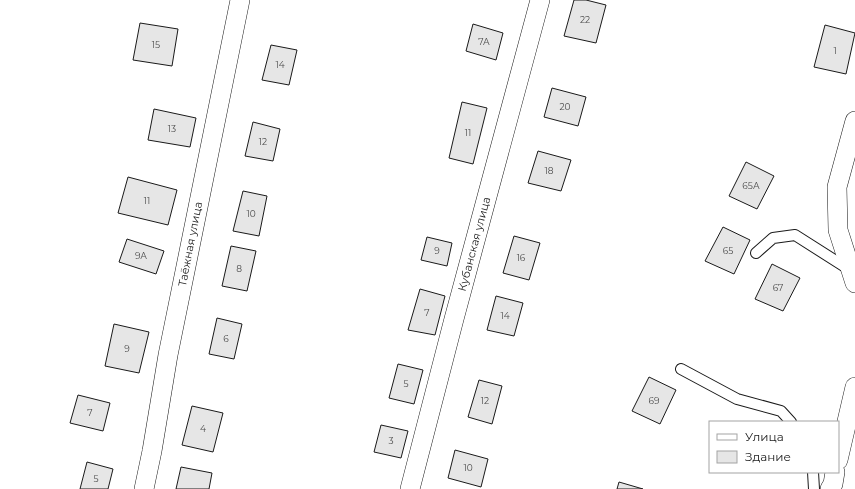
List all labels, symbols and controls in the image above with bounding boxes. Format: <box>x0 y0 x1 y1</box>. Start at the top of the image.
house number: 22 <box>580 14 590 25</box>
house number: 7А <box>478 36 490 47</box>
house number: 15 <box>152 39 160 50</box>
house number: 1 <box>833 45 837 56</box>
house number: 14 <box>275 59 285 70</box>
house number: 20 <box>559 101 571 112</box>
house number: 13 <box>168 123 176 134</box>
house number: 11 <box>465 127 471 138</box>
house number: 12 <box>259 136 267 147</box>
house number: 18 <box>545 165 554 176</box>
house number: 65А <box>742 180 760 191</box>
house number: 11 <box>144 195 150 206</box>
street label: Кубанская улица <box>455 195 493 293</box>
street label: Таёжная улица <box>175 200 205 288</box>
house number: 10 <box>246 208 256 219</box>
house number: 9 <box>434 245 440 256</box>
house number: 65 <box>723 245 733 256</box>
house number: 9А <box>135 250 147 261</box>
house number: 16 <box>517 252 526 263</box>
house number: 8 <box>236 263 242 274</box>
house number: 67 <box>773 282 783 293</box>
house number: 7 <box>424 307 430 318</box>
house number: 14 <box>500 310 510 321</box>
house number: 6 <box>223 333 229 344</box>
house number: 9 <box>124 343 130 354</box>
house number: 5 <box>403 378 409 389</box>
house number: 12 <box>481 395 489 406</box>
house number: 69 <box>649 395 660 406</box>
house number: 7 <box>87 407 93 418</box>
legend <box>709 421 839 473</box>
house number: 4 <box>200 423 206 434</box>
text: Улица <box>745 429 784 444</box>
house number: 3 <box>388 435 394 446</box>
text: Здание <box>745 449 791 464</box>
house number: 10 <box>463 462 473 473</box>
house number: 5 <box>93 473 99 484</box>

